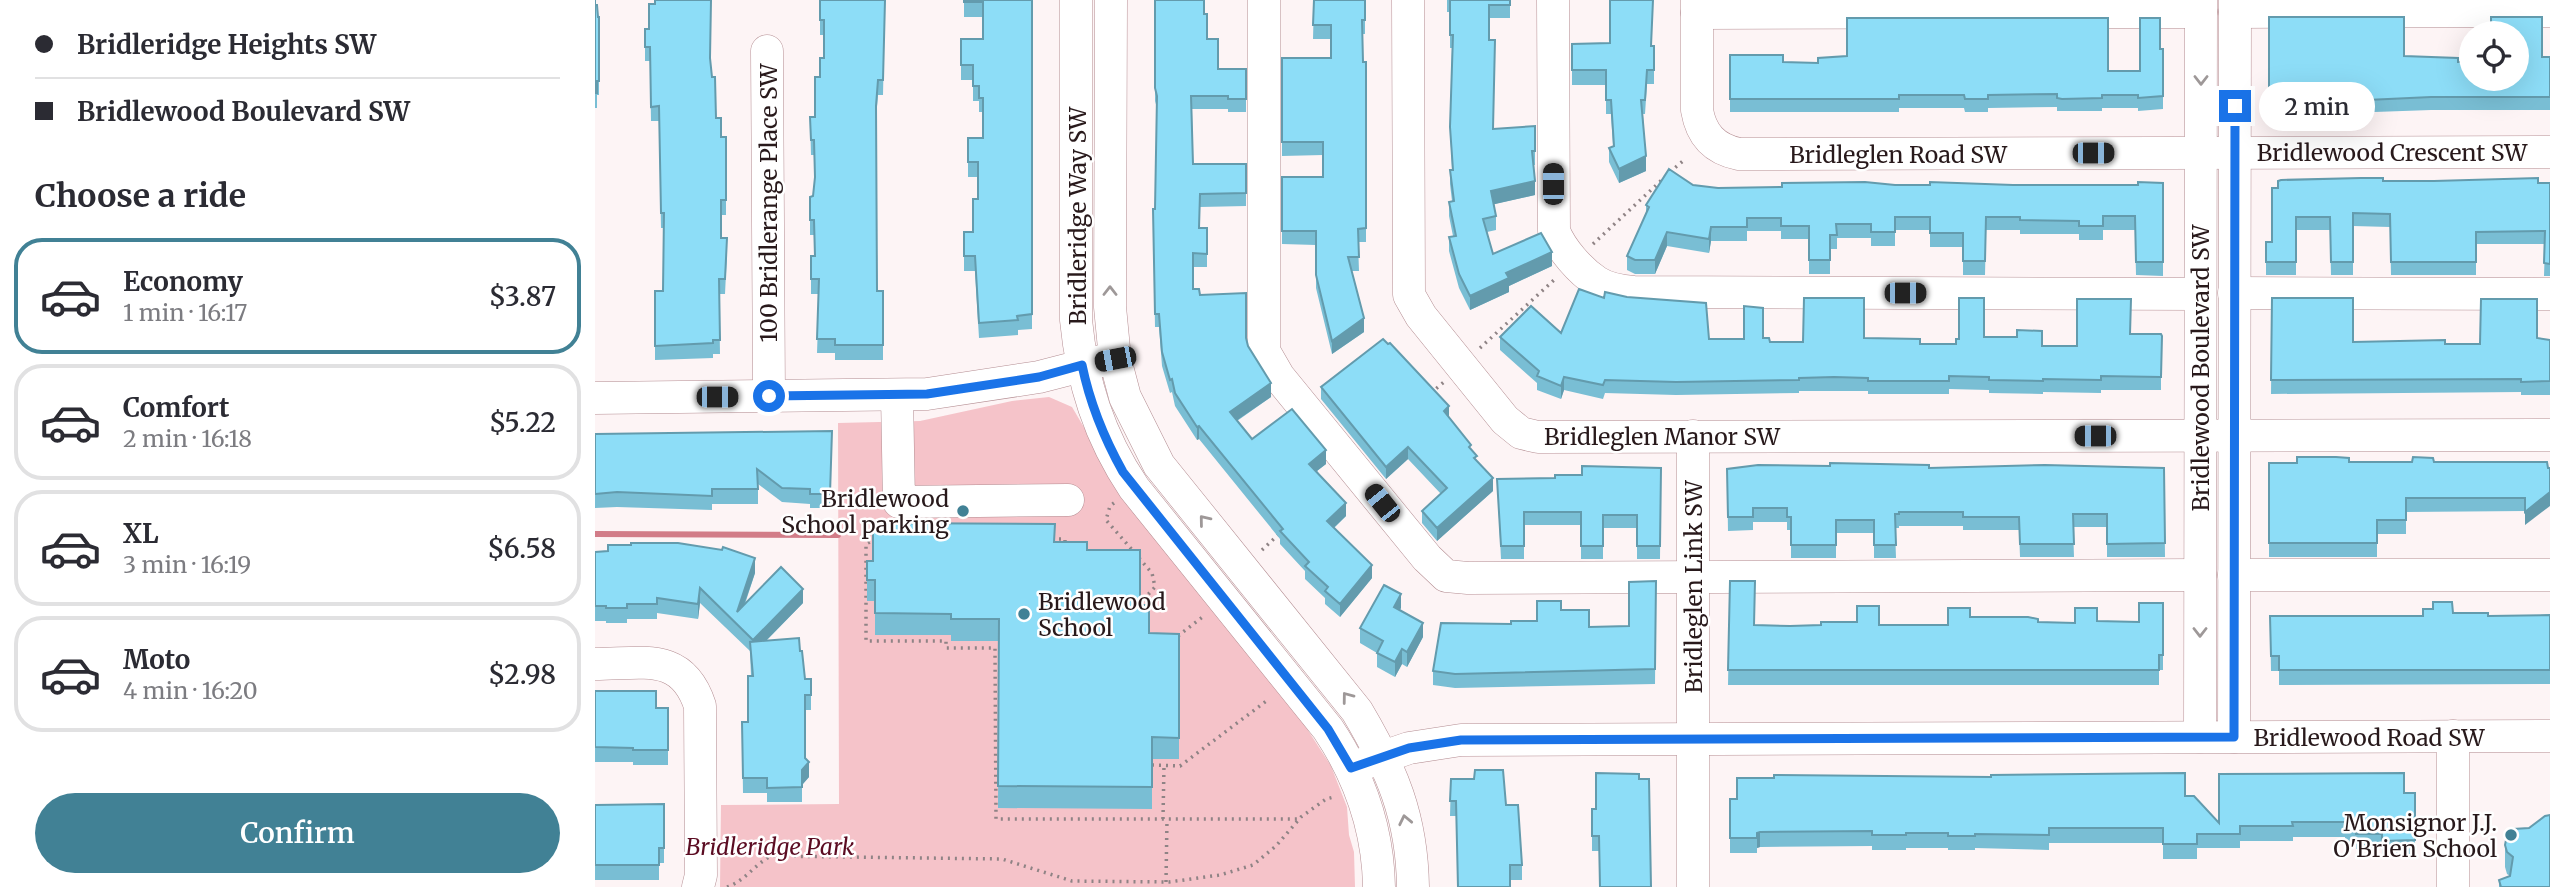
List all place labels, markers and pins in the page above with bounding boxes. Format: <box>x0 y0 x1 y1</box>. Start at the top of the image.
place label: Bridlewood School parking <box>781 484 949 539</box>
marker: Bridlewood School parking <box>955 503 971 519</box>
place label: Bridlewood School <box>1038 587 1166 642</box>
marker: Bridlewood School <box>1016 606 1032 622</box>
place label: Monsignor J.J. O'Brien School <box>2333 808 2497 863</box>
marker: Monsignor J.J. O'Brien School <box>2503 827 2519 843</box>

